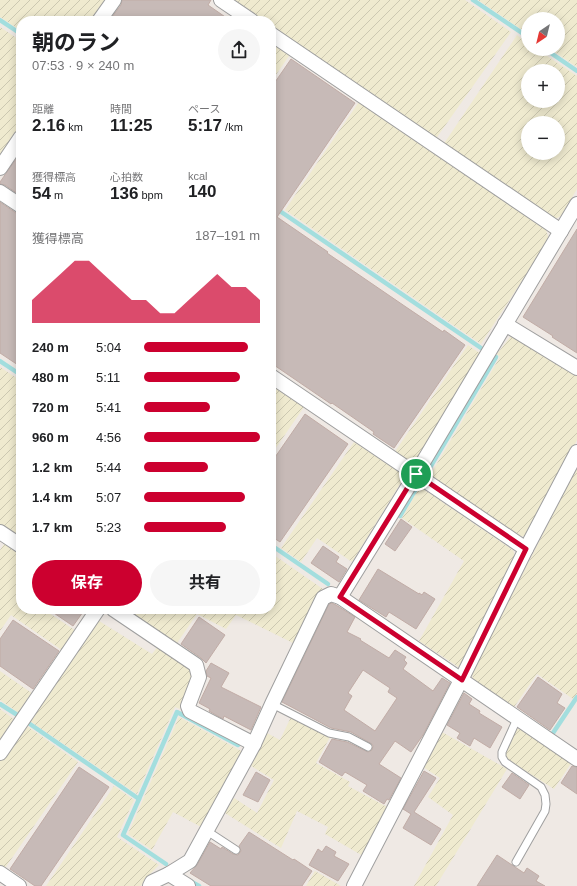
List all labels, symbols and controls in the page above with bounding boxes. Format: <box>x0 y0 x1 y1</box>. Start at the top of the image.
north arrow <box>521 12 565 56</box>
map controls <box>521 12 565 160</box>
button: share <box>218 29 260 71</box>
text: 朝のラン <box>32 30 120 55</box>
text: 07:53 · 9 × 240 m <box>32 58 134 73</box>
button: + <box>521 64 565 108</box>
text: 距離 <box>32 103 54 115</box>
text: 時間 <box>110 103 132 115</box>
text: ペース <box>188 103 220 115</box>
text: 2.16 <box>32 116 65 135</box>
text: 11:25 <box>110 116 153 135</box>
text: 5:17 <box>188 116 222 135</box>
button: − <box>521 116 565 160</box>
text: km <box>65 121 83 133</box>
text: /km <box>222 121 243 133</box>
text: kcal <box>188 170 208 182</box>
text: 獲得標高 <box>32 171 76 183</box>
text: 心拍数 <box>110 171 143 183</box>
text: 140 <box>188 182 216 201</box>
text: 54 <box>32 184 51 203</box>
text: 136 <box>110 184 138 203</box>
text: m <box>51 189 63 201</box>
text: bpm <box>138 189 163 201</box>
text: 187–191 m <box>195 228 260 243</box>
text: 獲得標高 <box>32 231 84 246</box>
text: 240 m <box>32 340 69 355</box>
text: 5:04 <box>96 340 121 355</box>
text: 480 m <box>32 370 69 385</box>
text: 5:11 <box>96 370 120 385</box>
text: 720 m <box>32 400 69 415</box>
text: 5:41 <box>96 400 121 415</box>
text: 960 m <box>32 430 69 445</box>
text: 4:56 <box>96 430 121 445</box>
pin <box>399 457 433 491</box>
text: 1.2 km <box>32 460 72 475</box>
text: 5:44 <box>96 460 121 475</box>
icon: arrive <box>405 463 427 485</box>
text: 1.4 km <box>32 490 72 505</box>
text: 5:07 <box>96 490 121 505</box>
text: 1.7 km <box>32 520 72 535</box>
text: 5:23 <box>96 520 121 535</box>
button: 保存 <box>32 560 142 606</box>
button: 共有 <box>150 560 260 606</box>

